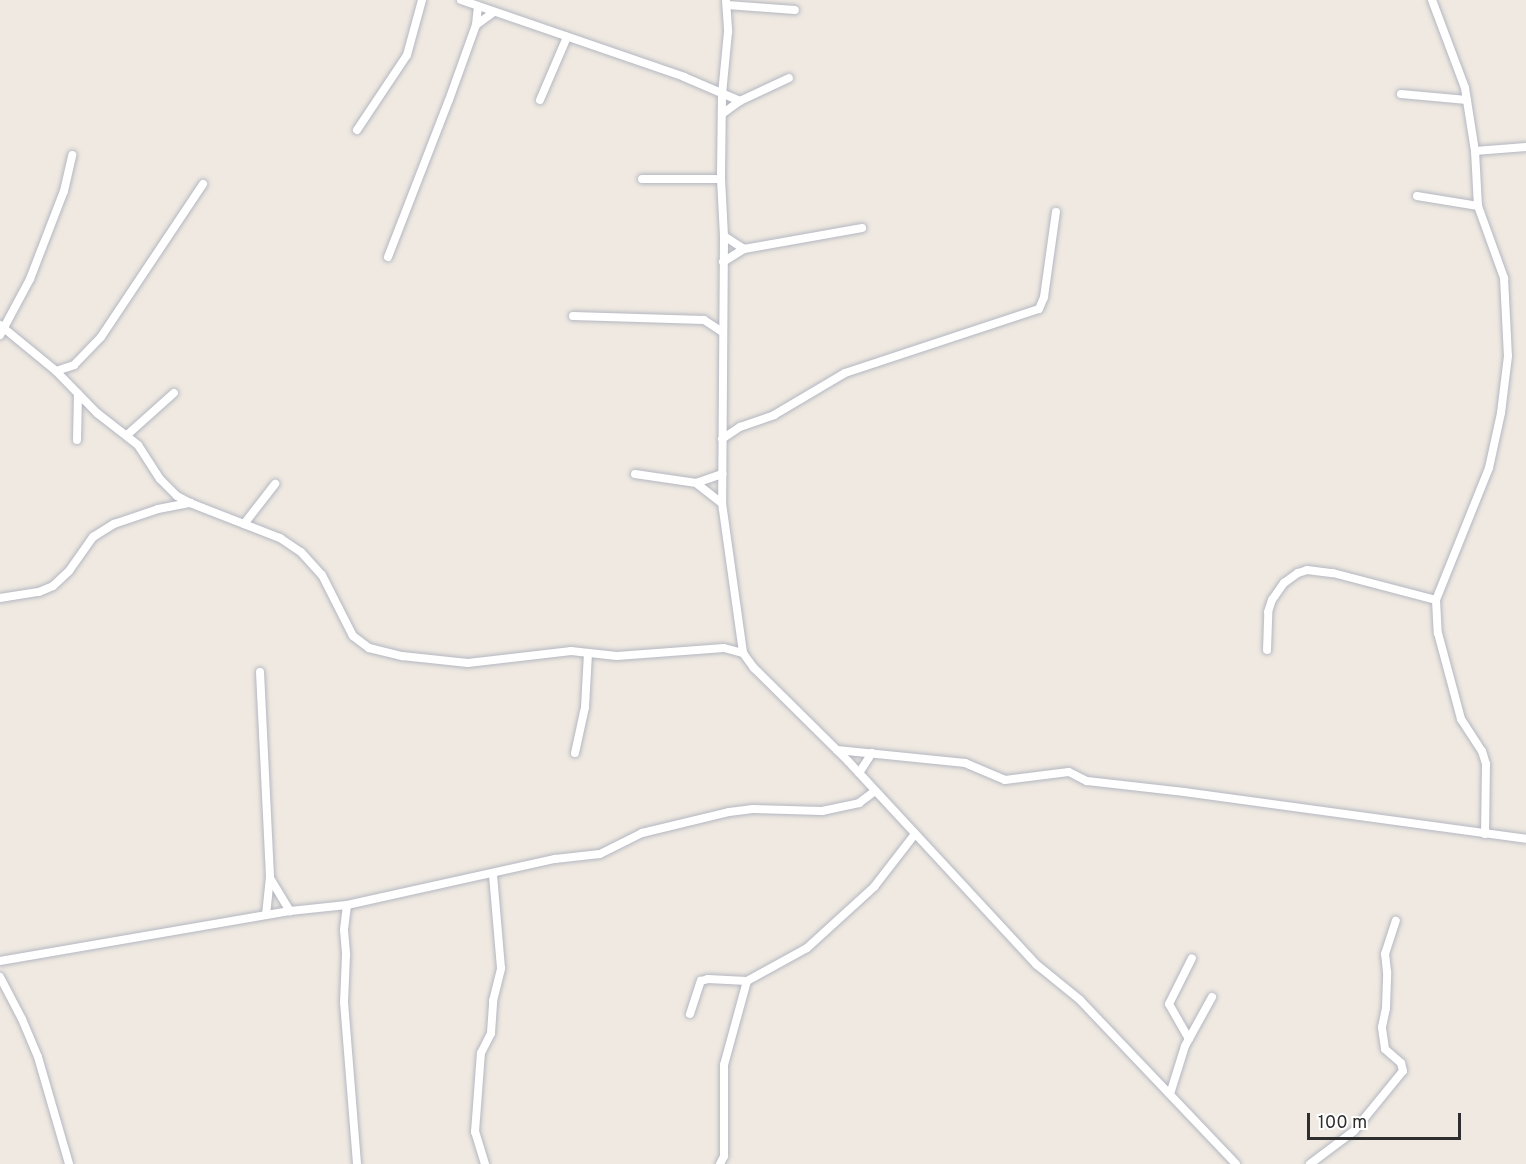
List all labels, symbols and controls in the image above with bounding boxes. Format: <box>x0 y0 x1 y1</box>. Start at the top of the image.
scale bar <box>1310 1101 1464 1139</box>
text: 100 m <box>1318 1112 1367 1135</box>

